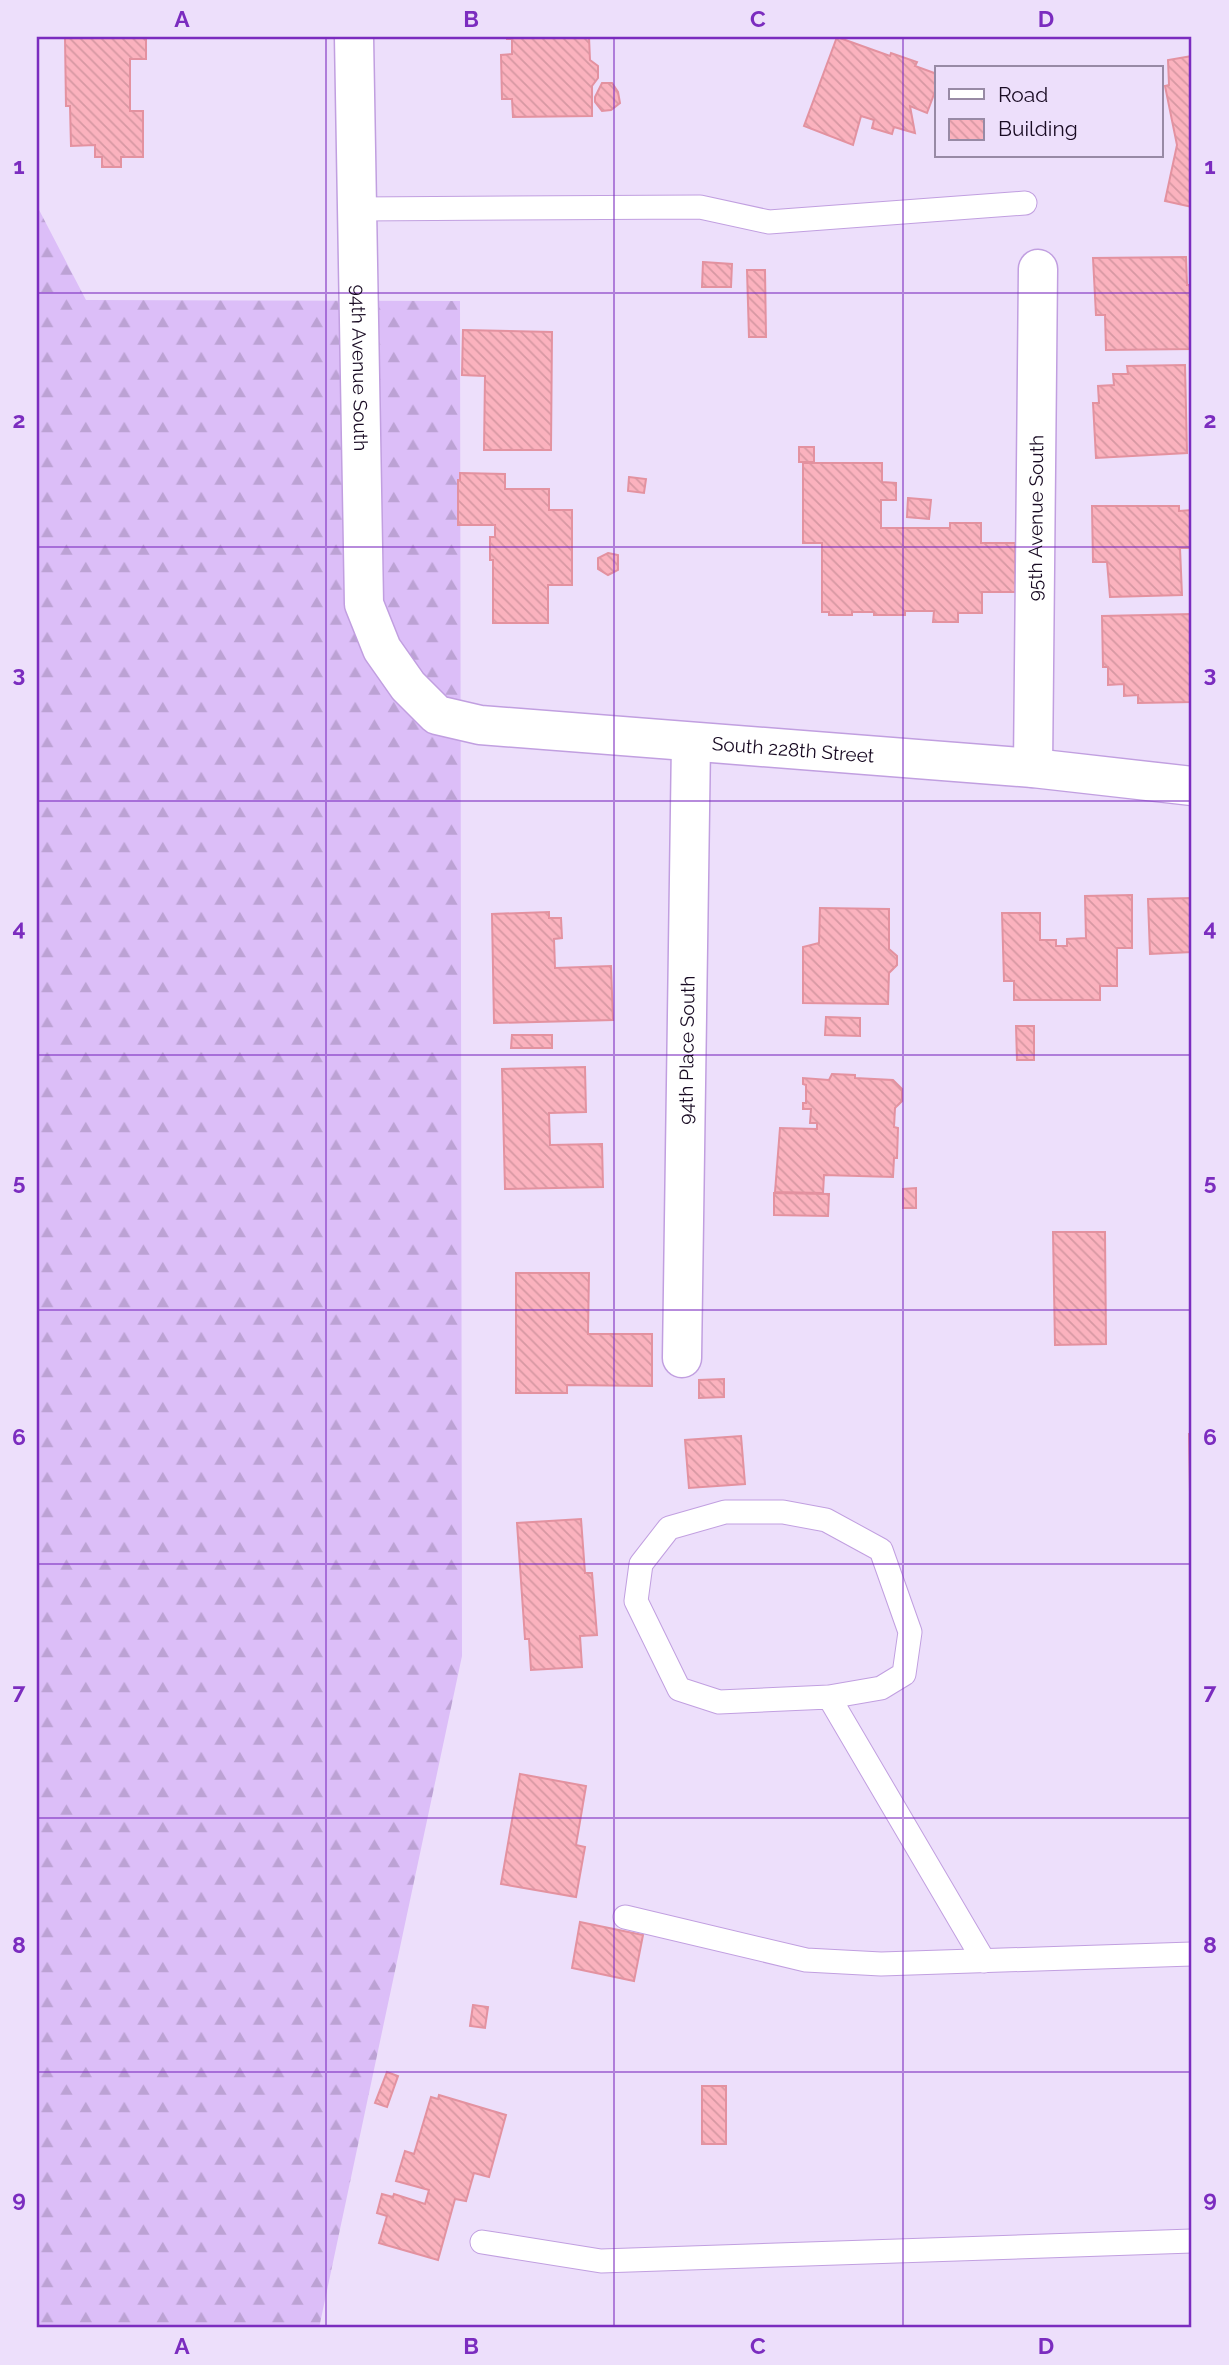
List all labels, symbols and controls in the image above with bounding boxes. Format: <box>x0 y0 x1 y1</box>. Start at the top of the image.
text: A <box>174 5 190 32</box>
text: B <box>463 5 479 32</box>
text: C <box>750 5 766 32</box>
text: D <box>1038 5 1054 32</box>
legend <box>935 66 1162 158</box>
text: Road <box>998 82 1048 107</box>
text: Building <box>998 116 1078 141</box>
text: 1 <box>13 152 25 179</box>
text: 1 <box>1204 152 1216 179</box>
street label: 94th Avenue South <box>347 285 372 451</box>
text: 2 <box>13 406 25 433</box>
text: 2 <box>1204 406 1216 433</box>
street label: 95th Avenue South <box>1024 435 1047 601</box>
text: 3 <box>13 660 25 687</box>
text: 3 <box>1204 660 1216 687</box>
street label: South 228th Street <box>711 732 876 767</box>
text: 4 <box>12 914 26 941</box>
text: 4 <box>1203 914 1217 941</box>
street label: 94th Place South <box>674 975 699 1125</box>
text: 5 <box>13 1168 26 1195</box>
text: 5 <box>1204 1168 1217 1195</box>
text: 6 <box>12 1423 26 1450</box>
text: 6 <box>1203 1423 1217 1450</box>
text: 7 <box>13 1677 26 1704</box>
text: 7 <box>1204 1677 1217 1704</box>
text: 8 <box>12 1931 26 1958</box>
text: 8 <box>1203 1931 1217 1958</box>
text: 9 <box>12 2185 26 2212</box>
text: 9 <box>1203 2185 1217 2212</box>
text: A <box>174 2332 190 2359</box>
text: B <box>463 2332 479 2359</box>
text: C <box>750 2332 766 2359</box>
text: D <box>1038 2332 1054 2359</box>

